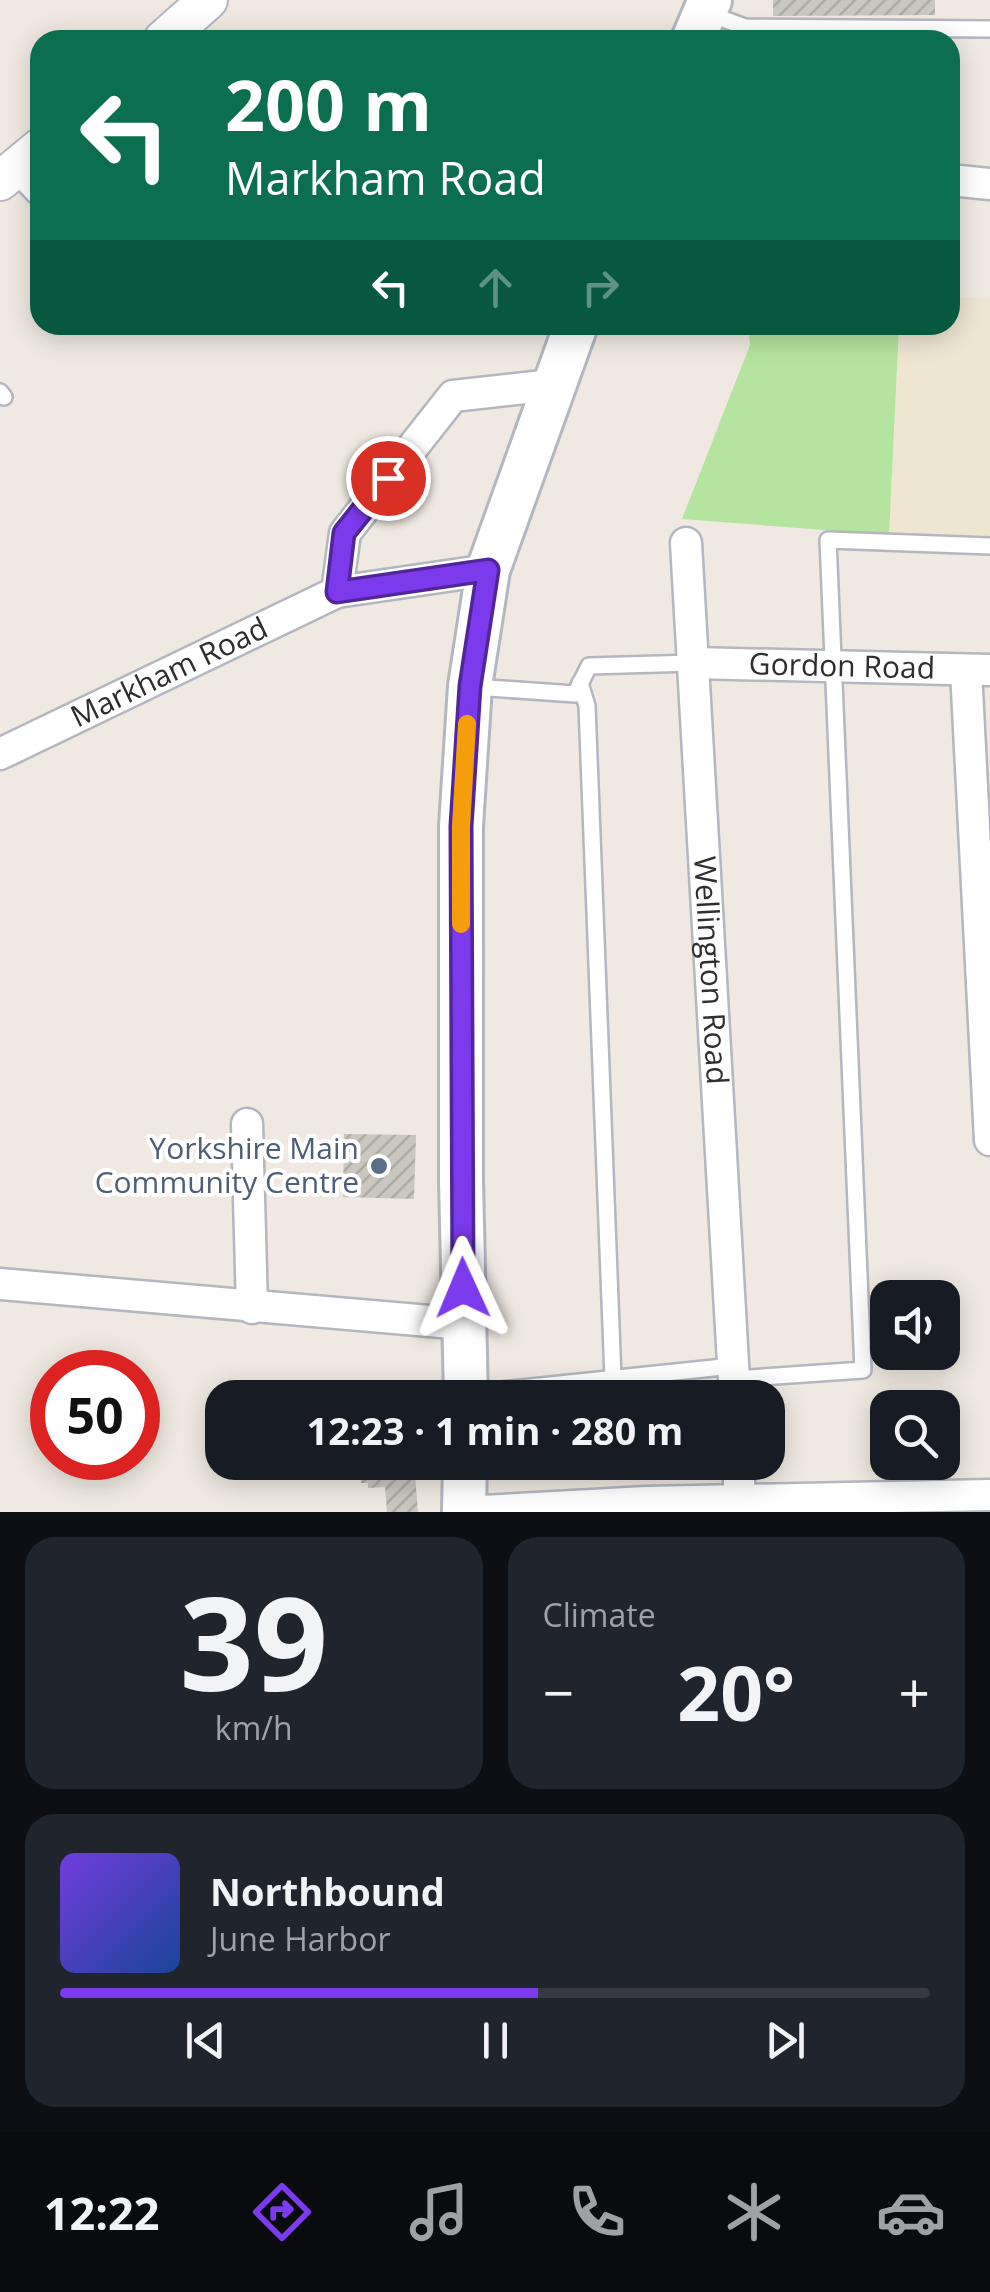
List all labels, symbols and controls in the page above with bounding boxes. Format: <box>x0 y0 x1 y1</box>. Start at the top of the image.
text: 200 m <box>225 56 432 152</box>
icon: left <box>60 70 190 200</box>
text: Markham Road <box>225 147 546 208</box>
icon: left <box>363 260 418 315</box>
icon: ahead <box>468 260 523 315</box>
icon: right <box>573 260 628 315</box>
pin <box>346 436 431 521</box>
icon: arrive <box>361 451 416 506</box>
street label: Markham Road <box>63 606 274 736</box>
street label: Gordon Road <box>748 642 936 688</box>
street label: Wellington Road <box>685 855 739 1085</box>
place label: Yorkshire Main Community Centre <box>95 1127 359 1202</box>
marker: Yorkshire Main Community Centre <box>368 1155 390 1177</box>
position arrow <box>411 1236 515 1340</box>
map controls <box>870 1280 960 1480</box>
button: sound <box>870 1280 960 1370</box>
speed limit sign: 50 <box>30 1350 160 1480</box>
button: search <box>870 1390 960 1480</box>
text: 12:23 · 1 min · 280 m <box>307 1404 683 1456</box>
text: 39 <box>179 1552 328 1729</box>
text: Climate <box>543 1593 656 1636</box>
text: 20° <box>677 1641 795 1743</box>
text: − <box>543 1654 574 1729</box>
text: + <box>899 1654 930 1729</box>
text: km/h <box>215 1706 293 1749</box>
text: Northbound <box>210 1865 445 1917</box>
text: June Harbor <box>210 1917 390 1960</box>
icon: previous <box>178 2013 233 2068</box>
icon: pause <box>468 2013 523 2068</box>
icon: next <box>758 2013 813 2068</box>
icon: directions <box>247 2177 317 2247</box>
icon: music <box>404 2177 474 2247</box>
icon: phone <box>562 2177 632 2247</box>
icon: climate <box>719 2177 789 2247</box>
icon: car <box>876 2177 946 2247</box>
text: 12:22 <box>44 2182 159 2243</box>

